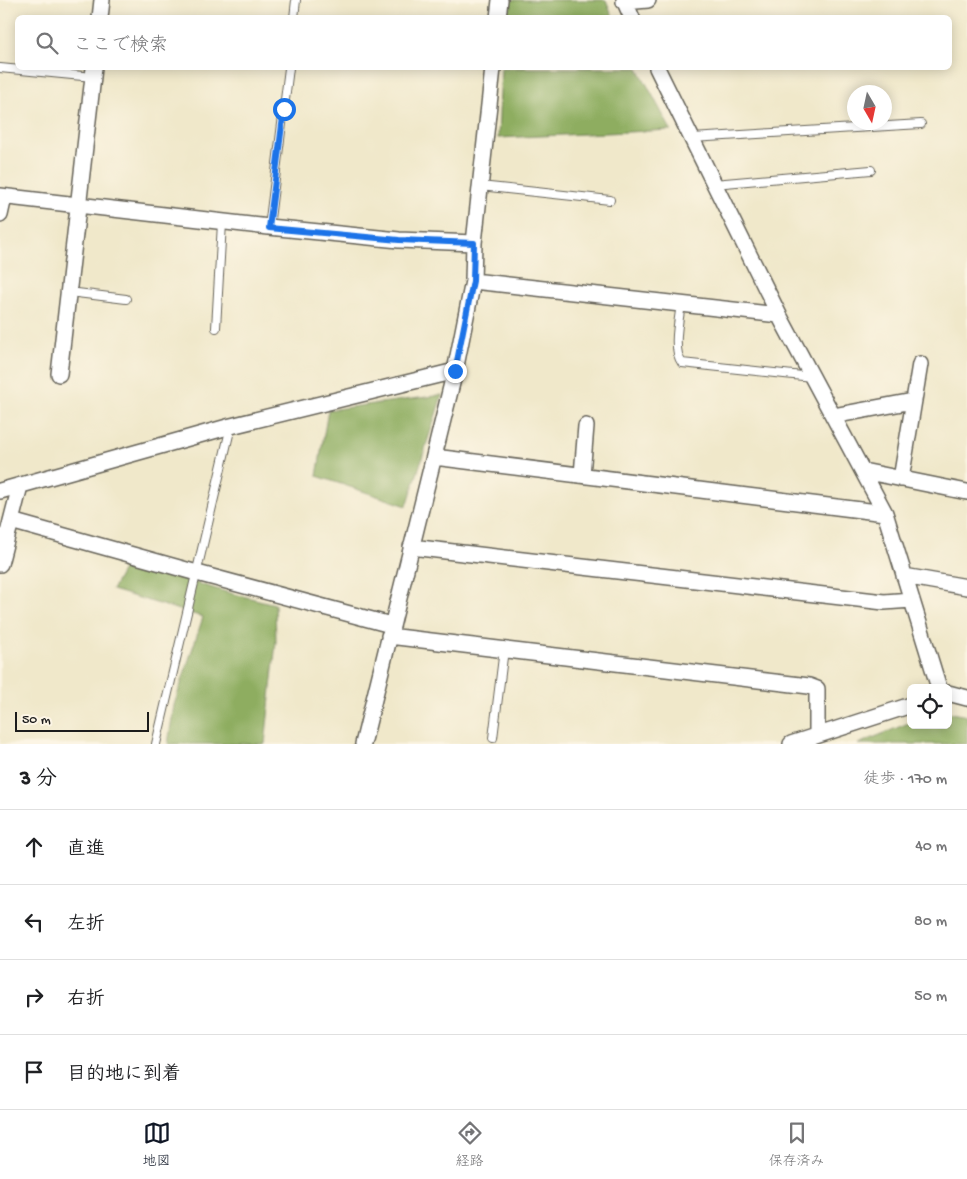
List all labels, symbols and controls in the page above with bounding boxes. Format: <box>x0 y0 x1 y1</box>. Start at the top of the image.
search box <box>15 15 952 70</box>
icon: search <box>33 29 61 57</box>
text: ここで検索 <box>73 35 168 58</box>
north arrow <box>847 85 892 130</box>
route start <box>273 98 296 121</box>
route end <box>444 360 467 383</box>
map controls <box>907 684 952 729</box>
button: locate <box>907 684 952 729</box>
scale bar <box>15 709 149 732</box>
text: 50 m <box>22 712 51 729</box>
text: 3 分 <box>20 768 57 793</box>
text: 徒歩 · 170 m <box>863 771 947 790</box>
icon: ahead <box>20 833 48 861</box>
text: 40 m <box>915 838 947 857</box>
text: 直進 <box>67 839 105 862</box>
icon: left <box>20 908 48 936</box>
text: 80 m <box>914 913 947 932</box>
text: 左折 <box>67 914 105 937</box>
icon: right <box>20 983 48 1011</box>
text: 50 m <box>914 988 947 1007</box>
text: 右折 <box>67 989 105 1012</box>
icon: arrive <box>20 1058 48 1086</box>
text: 目的地に到着 <box>67 1064 181 1087</box>
tab: 地図 <box>143 1119 171 1171</box>
tab: 経路 <box>456 1119 484 1171</box>
tab: 保存済み <box>769 1119 825 1171</box>

